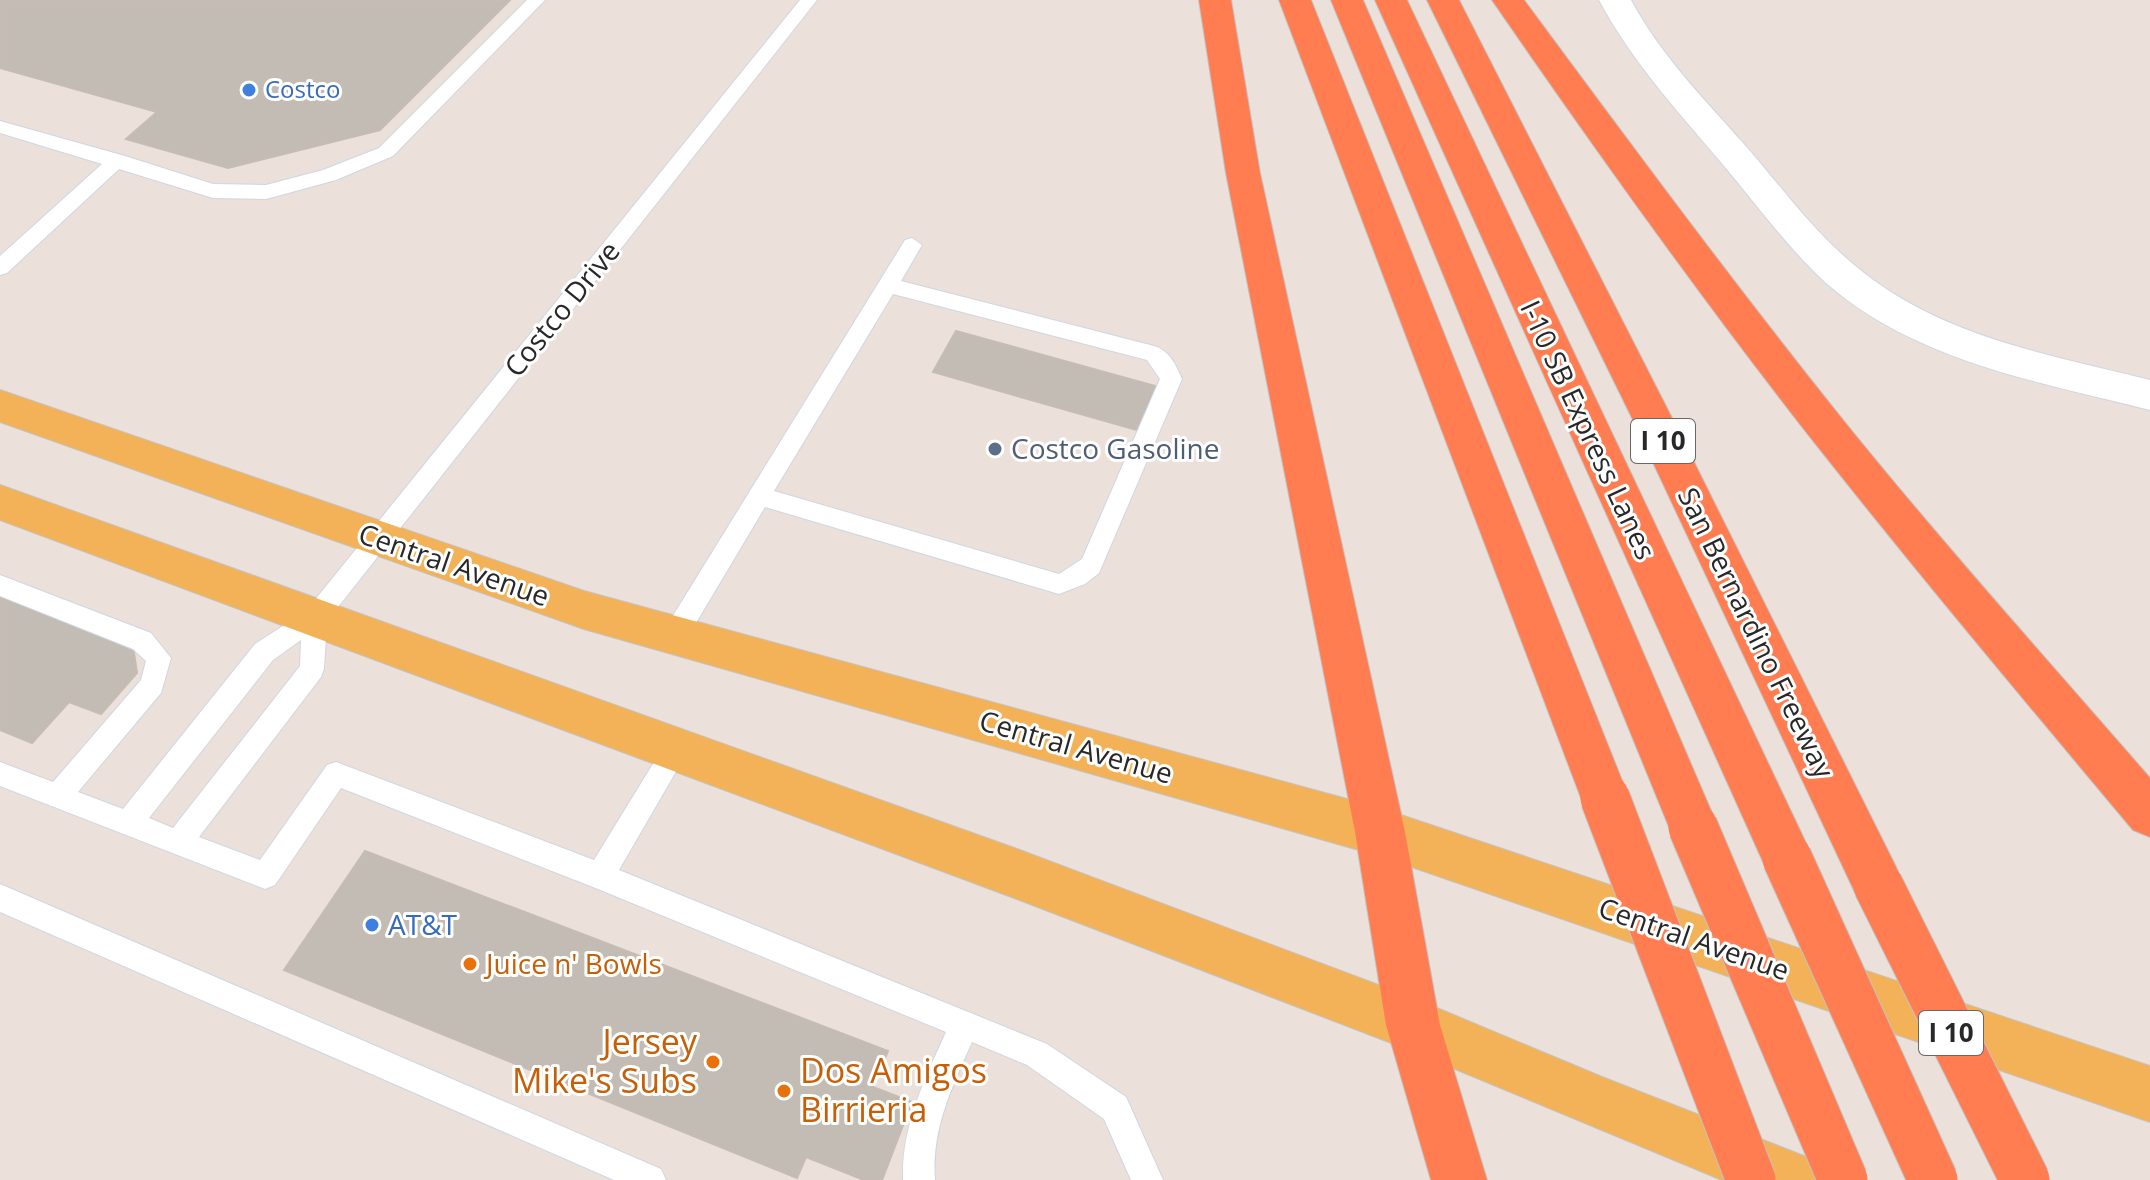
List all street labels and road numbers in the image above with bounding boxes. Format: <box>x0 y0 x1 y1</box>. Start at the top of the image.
street label: Costco Drive <box>495 233 628 384</box>
street label: I-10 SB Express Lanes <box>1512 294 1666 565</box>
road number: I 10 <box>1631 419 1695 463</box>
street label: San Bernardino Freeway <box>1670 481 1844 785</box>
street label: Central Avenue <box>354 514 555 614</box>
street label: Central Avenue <box>975 700 1177 792</box>
street label: Central Avenue <box>1594 888 1795 988</box>
road number: I 10 <box>1919 1011 1983 1055</box>

